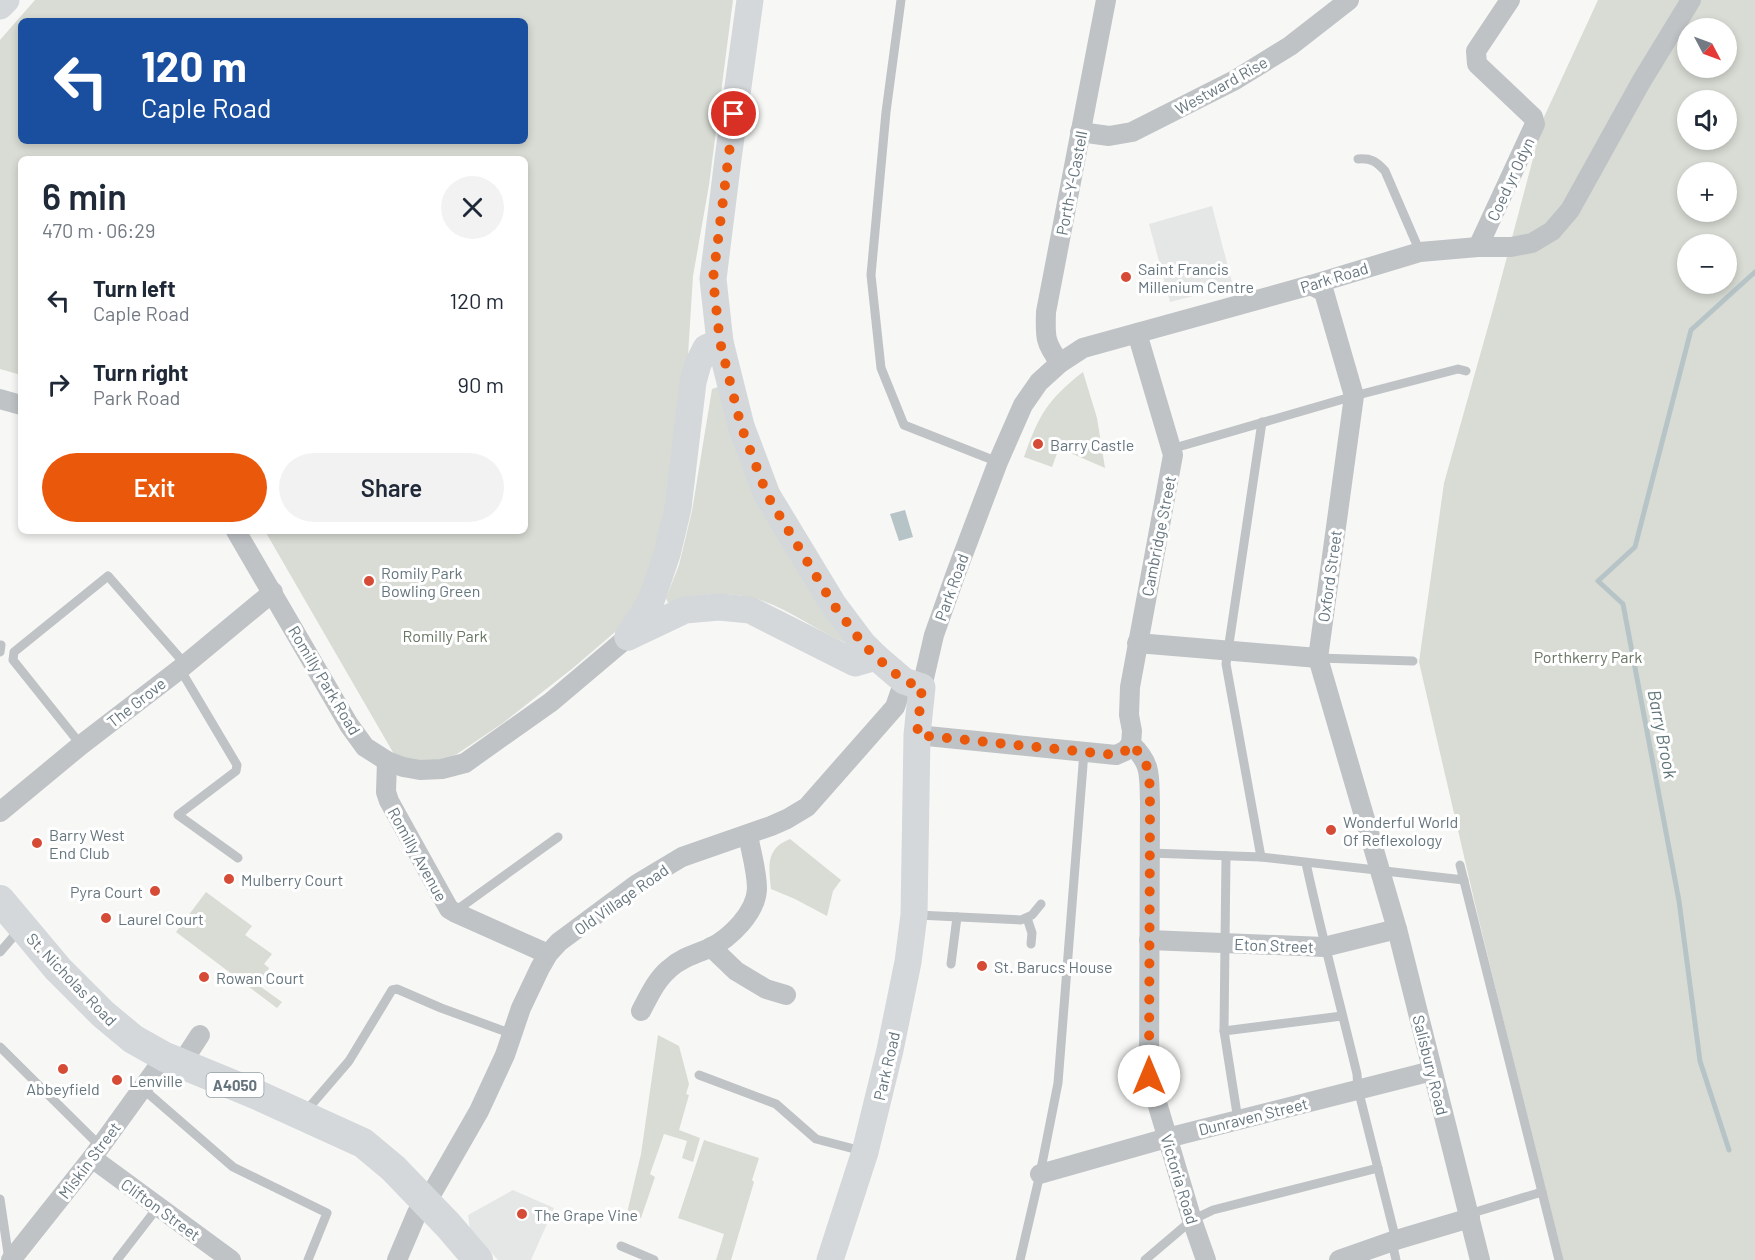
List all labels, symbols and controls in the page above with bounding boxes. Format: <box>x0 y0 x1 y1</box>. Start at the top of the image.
north arrow <box>1677 18 1737 78</box>
map controls <box>1677 18 1737 294</box>
text: 120 m <box>141 40 247 90</box>
icon: left <box>42 42 120 120</box>
street label: Westward Rise <box>1172 52 1270 118</box>
pin <box>708 88 759 139</box>
button: sound <box>1677 90 1737 150</box>
text: Caple Road <box>141 91 272 123</box>
icon: arrive <box>717 97 750 130</box>
street label: Porth-Y-Castell <box>1052 129 1090 237</box>
street label: Coed yr Odyn <box>1482 134 1538 224</box>
button: + <box>1677 162 1737 222</box>
text: 6 min <box>42 174 127 217</box>
button: close <box>441 176 504 239</box>
text: 470 m · 06:29 <box>42 218 155 242</box>
button: − <box>1677 234 1737 294</box>
street label: Park Road <box>1298 258 1370 296</box>
place label: Saint Francis Millenium Centre <box>1138 259 1254 296</box>
marker: Saint Francis Millenium Centre <box>1119 270 1133 284</box>
text: Turn left <box>93 275 176 301</box>
icon: left <box>42 284 75 317</box>
text: 120 m <box>449 287 504 313</box>
text: Caple Road <box>93 301 190 325</box>
text: Turn right <box>93 359 188 385</box>
icon: right <box>42 368 75 401</box>
text: 90 m <box>458 371 504 397</box>
text: Park Road <box>93 385 181 409</box>
place label: Barry Castle <box>1050 435 1134 454</box>
marker: Barry Castle <box>1031 437 1045 451</box>
button: Exit <box>42 453 267 522</box>
button: Share <box>279 453 504 522</box>
street label: Cambridge Street <box>1137 474 1179 598</box>
street label: Oxford Street <box>1313 529 1345 623</box>
street label: Park Road <box>930 551 972 623</box>
place label: Romily Park Bowling Green <box>381 563 480 600</box>
marker: Romily Park Bowling Green <box>362 574 376 588</box>
street label: Romilly Park Road <box>285 622 365 738</box>
park label: Romilly Park <box>402 626 488 645</box>
park label: Porthkerry Park <box>1534 647 1642 666</box>
street label: The Grove <box>103 673 169 731</box>
water label: Barry Brook <box>1644 688 1682 780</box>
street label: Romilly Avenue <box>384 804 452 904</box>
place label: Wonderful World Of Reflexology <box>1343 812 1458 849</box>
marker: Wonderful World Of Reflexology <box>1324 823 1338 837</box>
place label: Barry West End Club <box>49 825 125 862</box>
marker: Barry West End Club <box>30 836 44 850</box>
street label: Old Village Road <box>570 860 672 938</box>
place label: Mulberry Court <box>241 870 343 889</box>
marker: Mulberry Court <box>222 872 236 886</box>
place label: Pyra Court <box>70 882 143 901</box>
marker: Pyra Court <box>148 884 162 898</box>
place label: Laurel Court <box>118 909 204 928</box>
marker: Laurel Court <box>99 911 113 925</box>
street label: St. Nicholas Road <box>23 929 121 1029</box>
street label: Eton Street <box>1234 934 1314 956</box>
place label: St. Barucs House <box>994 957 1113 976</box>
marker: St. Barucs House <box>975 959 989 973</box>
place label: Rowan Court <box>216 968 304 987</box>
marker: Rowan Court <box>197 970 211 984</box>
street label: Salisbury Road <box>1409 1013 1453 1117</box>
street label: Park Road <box>869 1030 903 1102</box>
position arrow <box>1117 1044 1181 1108</box>
marker: Abbeyfield <box>56 1062 70 1076</box>
place label: Lenville <box>129 1071 183 1090</box>
marker: Lenville <box>110 1073 124 1087</box>
road number: A4050 <box>206 1073 264 1097</box>
place label: Abbeyfield <box>26 1079 100 1098</box>
street label: Dunraven Street <box>1196 1093 1310 1139</box>
street label: Miskin Street <box>54 1118 124 1202</box>
street label: Victoria Road <box>1157 1132 1203 1226</box>
street label: Clifton Street <box>118 1174 204 1244</box>
place label: The Grape Vine <box>534 1205 638 1224</box>
marker: The Grape Vine <box>515 1207 529 1221</box>

